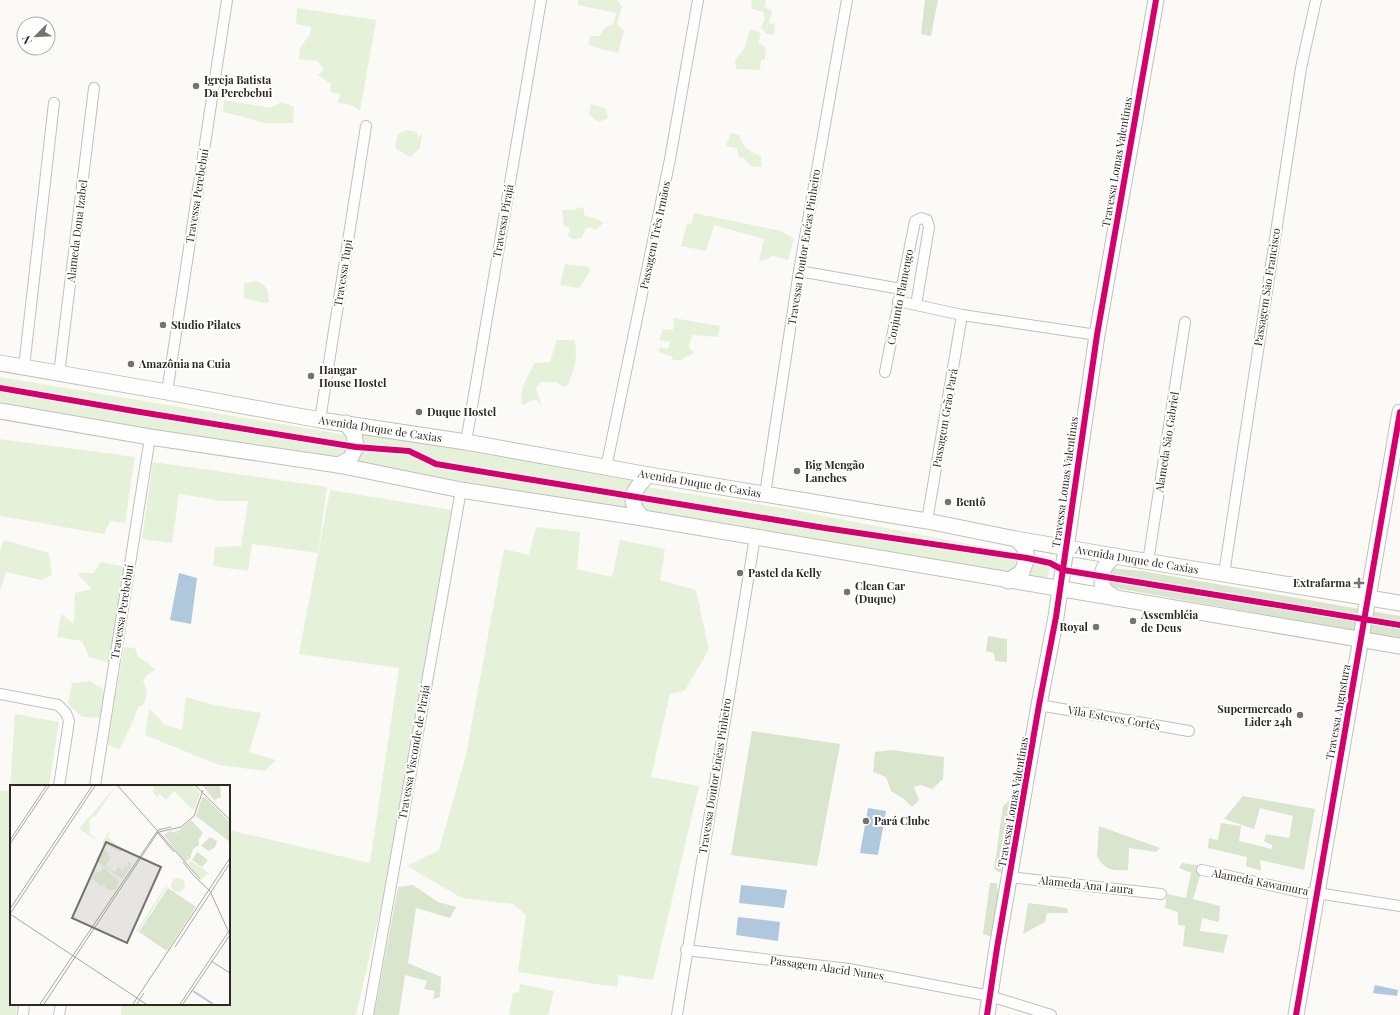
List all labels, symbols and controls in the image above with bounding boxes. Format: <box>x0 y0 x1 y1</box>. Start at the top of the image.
north arrow <box>16 16 56 56</box>
text: N <box>18 34 35 47</box>
place label: Igreja Batista Da Perebebui <box>204 72 273 100</box>
marker: Igreja Batista Da Perebebui <box>191 81 201 91</box>
street label: Travessa Lomas Valentinas <box>1098 96 1135 228</box>
street label: Travessa Perebebuí <box>182 148 211 244</box>
street label: Travessa Doutor Enéas Pinheiro <box>784 168 823 326</box>
street label: Alameda Dona Izabel <box>63 179 90 284</box>
street label: Passagem Três Irmãos <box>636 179 673 290</box>
street label: Travessa Pirajá <box>489 182 516 259</box>
street label: Passagem São Francisco <box>1250 227 1283 347</box>
street label: Travessa Tupi <box>330 238 355 308</box>
street label: Conjunto Flamengo <box>883 248 916 346</box>
place label: Studio Pilates <box>171 317 241 332</box>
marker: Studio Pilates <box>158 320 168 330</box>
place label: Amazônia na Cuia <box>138 356 231 371</box>
marker: Amazônia na Cuia <box>126 359 136 369</box>
place label: Hangar House Hostel <box>319 362 387 390</box>
street label: Passagem Grão Pará <box>928 367 961 468</box>
marker: Hangar House Hostel <box>306 371 316 381</box>
street label: Alameda São Gabriel <box>1151 391 1182 494</box>
place label: Duque Hostel <box>427 404 497 419</box>
marker: Duque Hostel <box>414 407 424 417</box>
street label: Avenida Duque de Caxias <box>317 412 443 445</box>
street label: Travessa Lomas Valentinas <box>1048 415 1081 548</box>
place label: Big Mengão Lanches <box>805 457 865 485</box>
street label: Avenida Duque de Caxias <box>636 465 763 500</box>
marker: Big Mengão Lanches <box>792 466 802 476</box>
place label: Bentô <box>956 494 986 509</box>
marker: Bentô <box>943 497 953 507</box>
street label: Avenida Duque de Caxias <box>1073 541 1200 577</box>
street label: Travessa Perebebuí <box>107 564 136 660</box>
place label: Pastel da Kelly <box>748 565 822 580</box>
marker: Pastel da Kelly <box>735 568 745 578</box>
place label: Extrafarma <box>1293 575 1351 590</box>
place label: Clean Car (Duque) <box>855 578 906 606</box>
marker: Extrafarma <box>1354 578 1364 588</box>
marker: Clean Car (Duque) <box>842 587 852 597</box>
place label: Assembléia de Deus <box>1140 607 1199 635</box>
marker: Assembléia de Deus <box>1128 616 1138 626</box>
place label: Royal <box>1060 619 1089 634</box>
marker: Royal <box>1091 622 1101 632</box>
street label: Travessa Angustura <box>1322 662 1353 761</box>
street label: Travessa Visconde de Pirajá <box>394 683 433 820</box>
street label: Travessa Doutor Enéas Pinheiro <box>695 697 734 855</box>
place label: Supermercado Lider 24h <box>1217 701 1292 729</box>
street label: Vila Esteves Cortês <box>1066 702 1161 733</box>
marker: Supermercado Lider 24h <box>1295 710 1305 720</box>
street label: Travessa Lomas Valentinas <box>994 736 1031 868</box>
inset map <box>10 785 230 1005</box>
place label: Pará Clube <box>874 813 930 828</box>
marker: Pará Clube <box>861 816 871 826</box>
street label: Alameda Kawamura <box>1209 865 1310 898</box>
street label: Alameda Ana Laura <box>1037 872 1135 897</box>
street label: Passagem Alacid Nunes <box>769 952 885 983</box>

